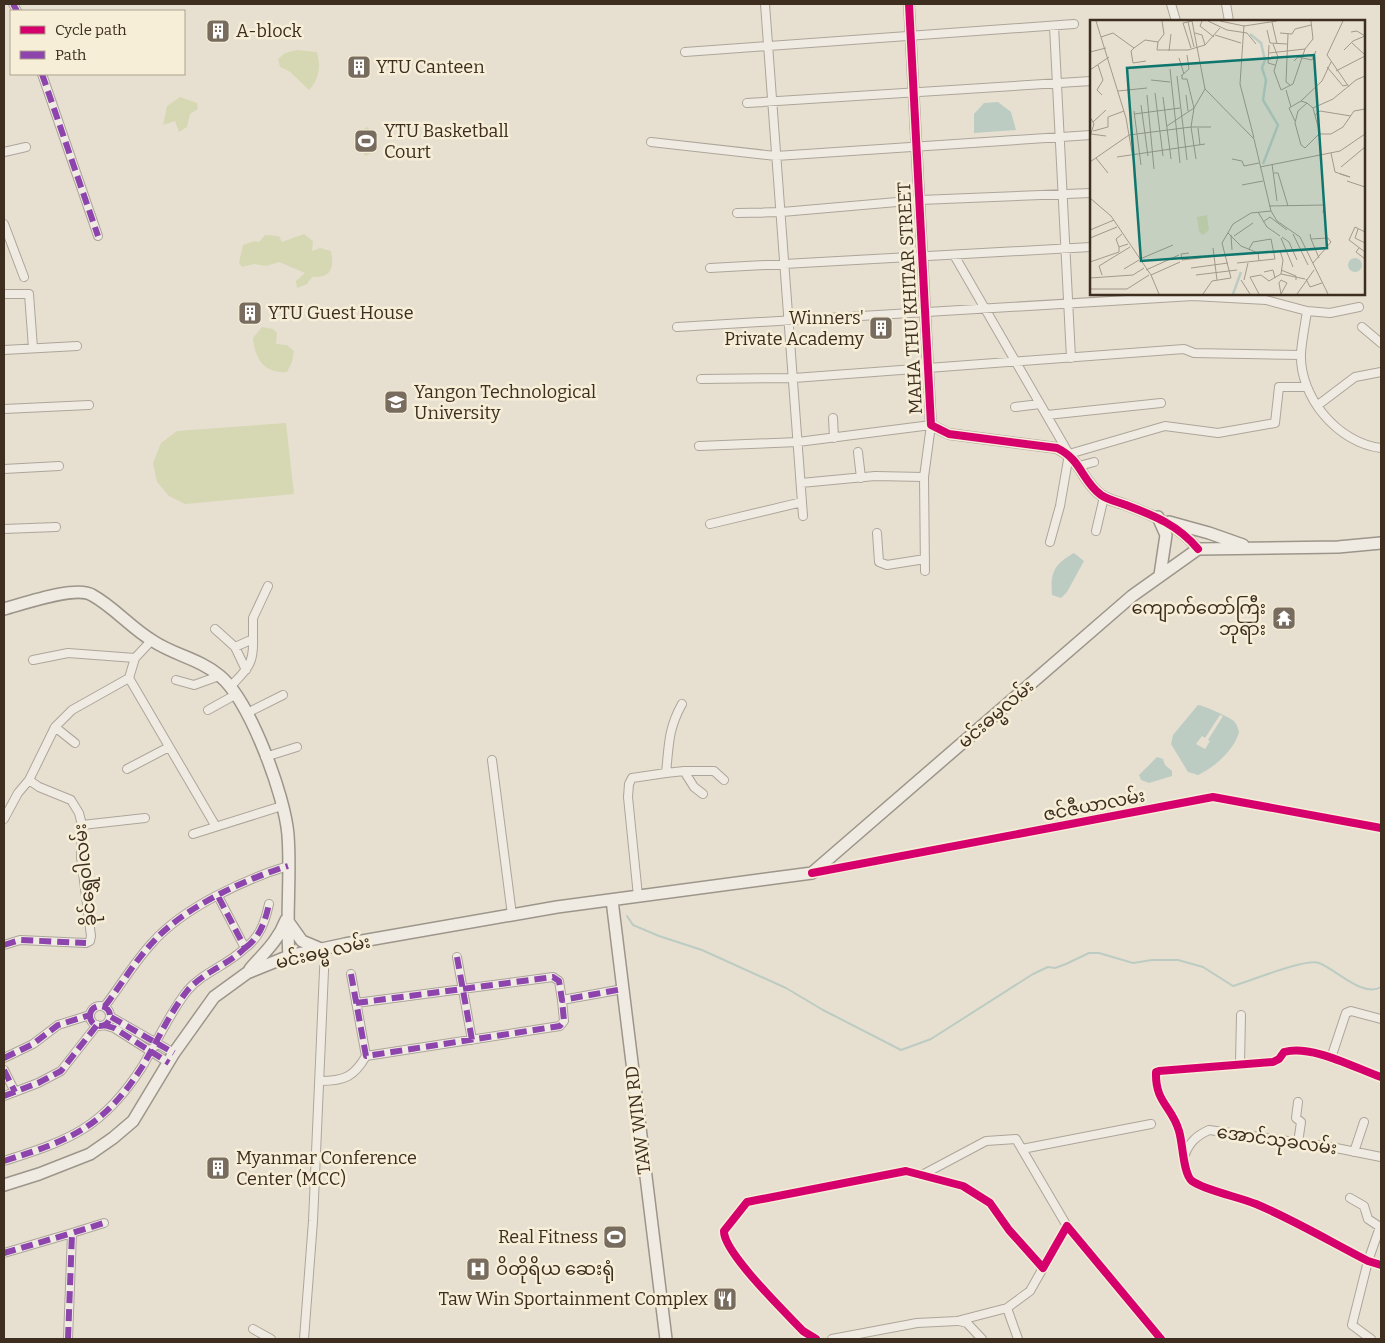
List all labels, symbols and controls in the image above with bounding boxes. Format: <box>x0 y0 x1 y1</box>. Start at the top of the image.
legend <box>10 10 185 75</box>
building icon: A-block <box>205 18 231 44</box>
place label: A-block <box>236 20 302 42</box>
inset map <box>1090 20 1365 295</box>
text: Cycle path <box>55 21 127 39</box>
text: Path <box>55 46 87 64</box>
building icon: YTU Canteen <box>346 54 372 80</box>
place label: YTU Canteen <box>376 56 485 78</box>
place label: YTU Basketball Court <box>384 120 509 163</box>
sports icon: YTU Basketball Court <box>353 128 379 154</box>
street label: MAHA THU KHITAR STREET <box>893 181 927 415</box>
building icon: YTU Guest House <box>237 300 263 326</box>
place label: YTU Guest House <box>268 302 414 324</box>
place label: Winners' Private Academy <box>724 307 864 350</box>
building icon: Winners' Private Academy <box>868 315 894 341</box>
place label: Yangon Technological University <box>414 381 596 424</box>
school or university icon: Yangon Technological University <box>383 389 409 415</box>
place label: ကျောက်တော်ကြီး ဘုရား <box>1131 594 1266 644</box>
temple icon: ကျောက်တော်ကြီး ဘုရား <box>1271 605 1297 631</box>
street label: မင်းဓမ္မလမ်း <box>952 674 1041 756</box>
street label: ဇင်ဇီယာလမ်း <box>1041 781 1147 826</box>
street label: ခိုင်ရွှေဝါလမ်း <box>66 822 105 928</box>
street label: မင်းဓမ္မ လမ်း <box>273 928 374 978</box>
street label: TAW WIN RD <box>620 1064 656 1176</box>
street label: အောင်သုခလမ်း <box>1215 1119 1339 1163</box>
place label: Myanmar Conference Center (MCC) <box>236 1147 417 1190</box>
building icon: Myanmar Conference Center (MCC) <box>205 1155 231 1181</box>
sports icon: Real Fitness <box>602 1224 628 1250</box>
place label: Real Fitness <box>498 1226 598 1248</box>
place label: ဝိတိုရိယ ဆေးရုံ <box>496 1255 615 1284</box>
hospital icon: ဝိတိုရိယ ဆေးရုံ <box>465 1256 491 1282</box>
restaurant icon: Taw Win Sportainment Complex <box>712 1286 738 1312</box>
place label: Taw Win Sportainment Complex <box>439 1288 708 1310</box>

